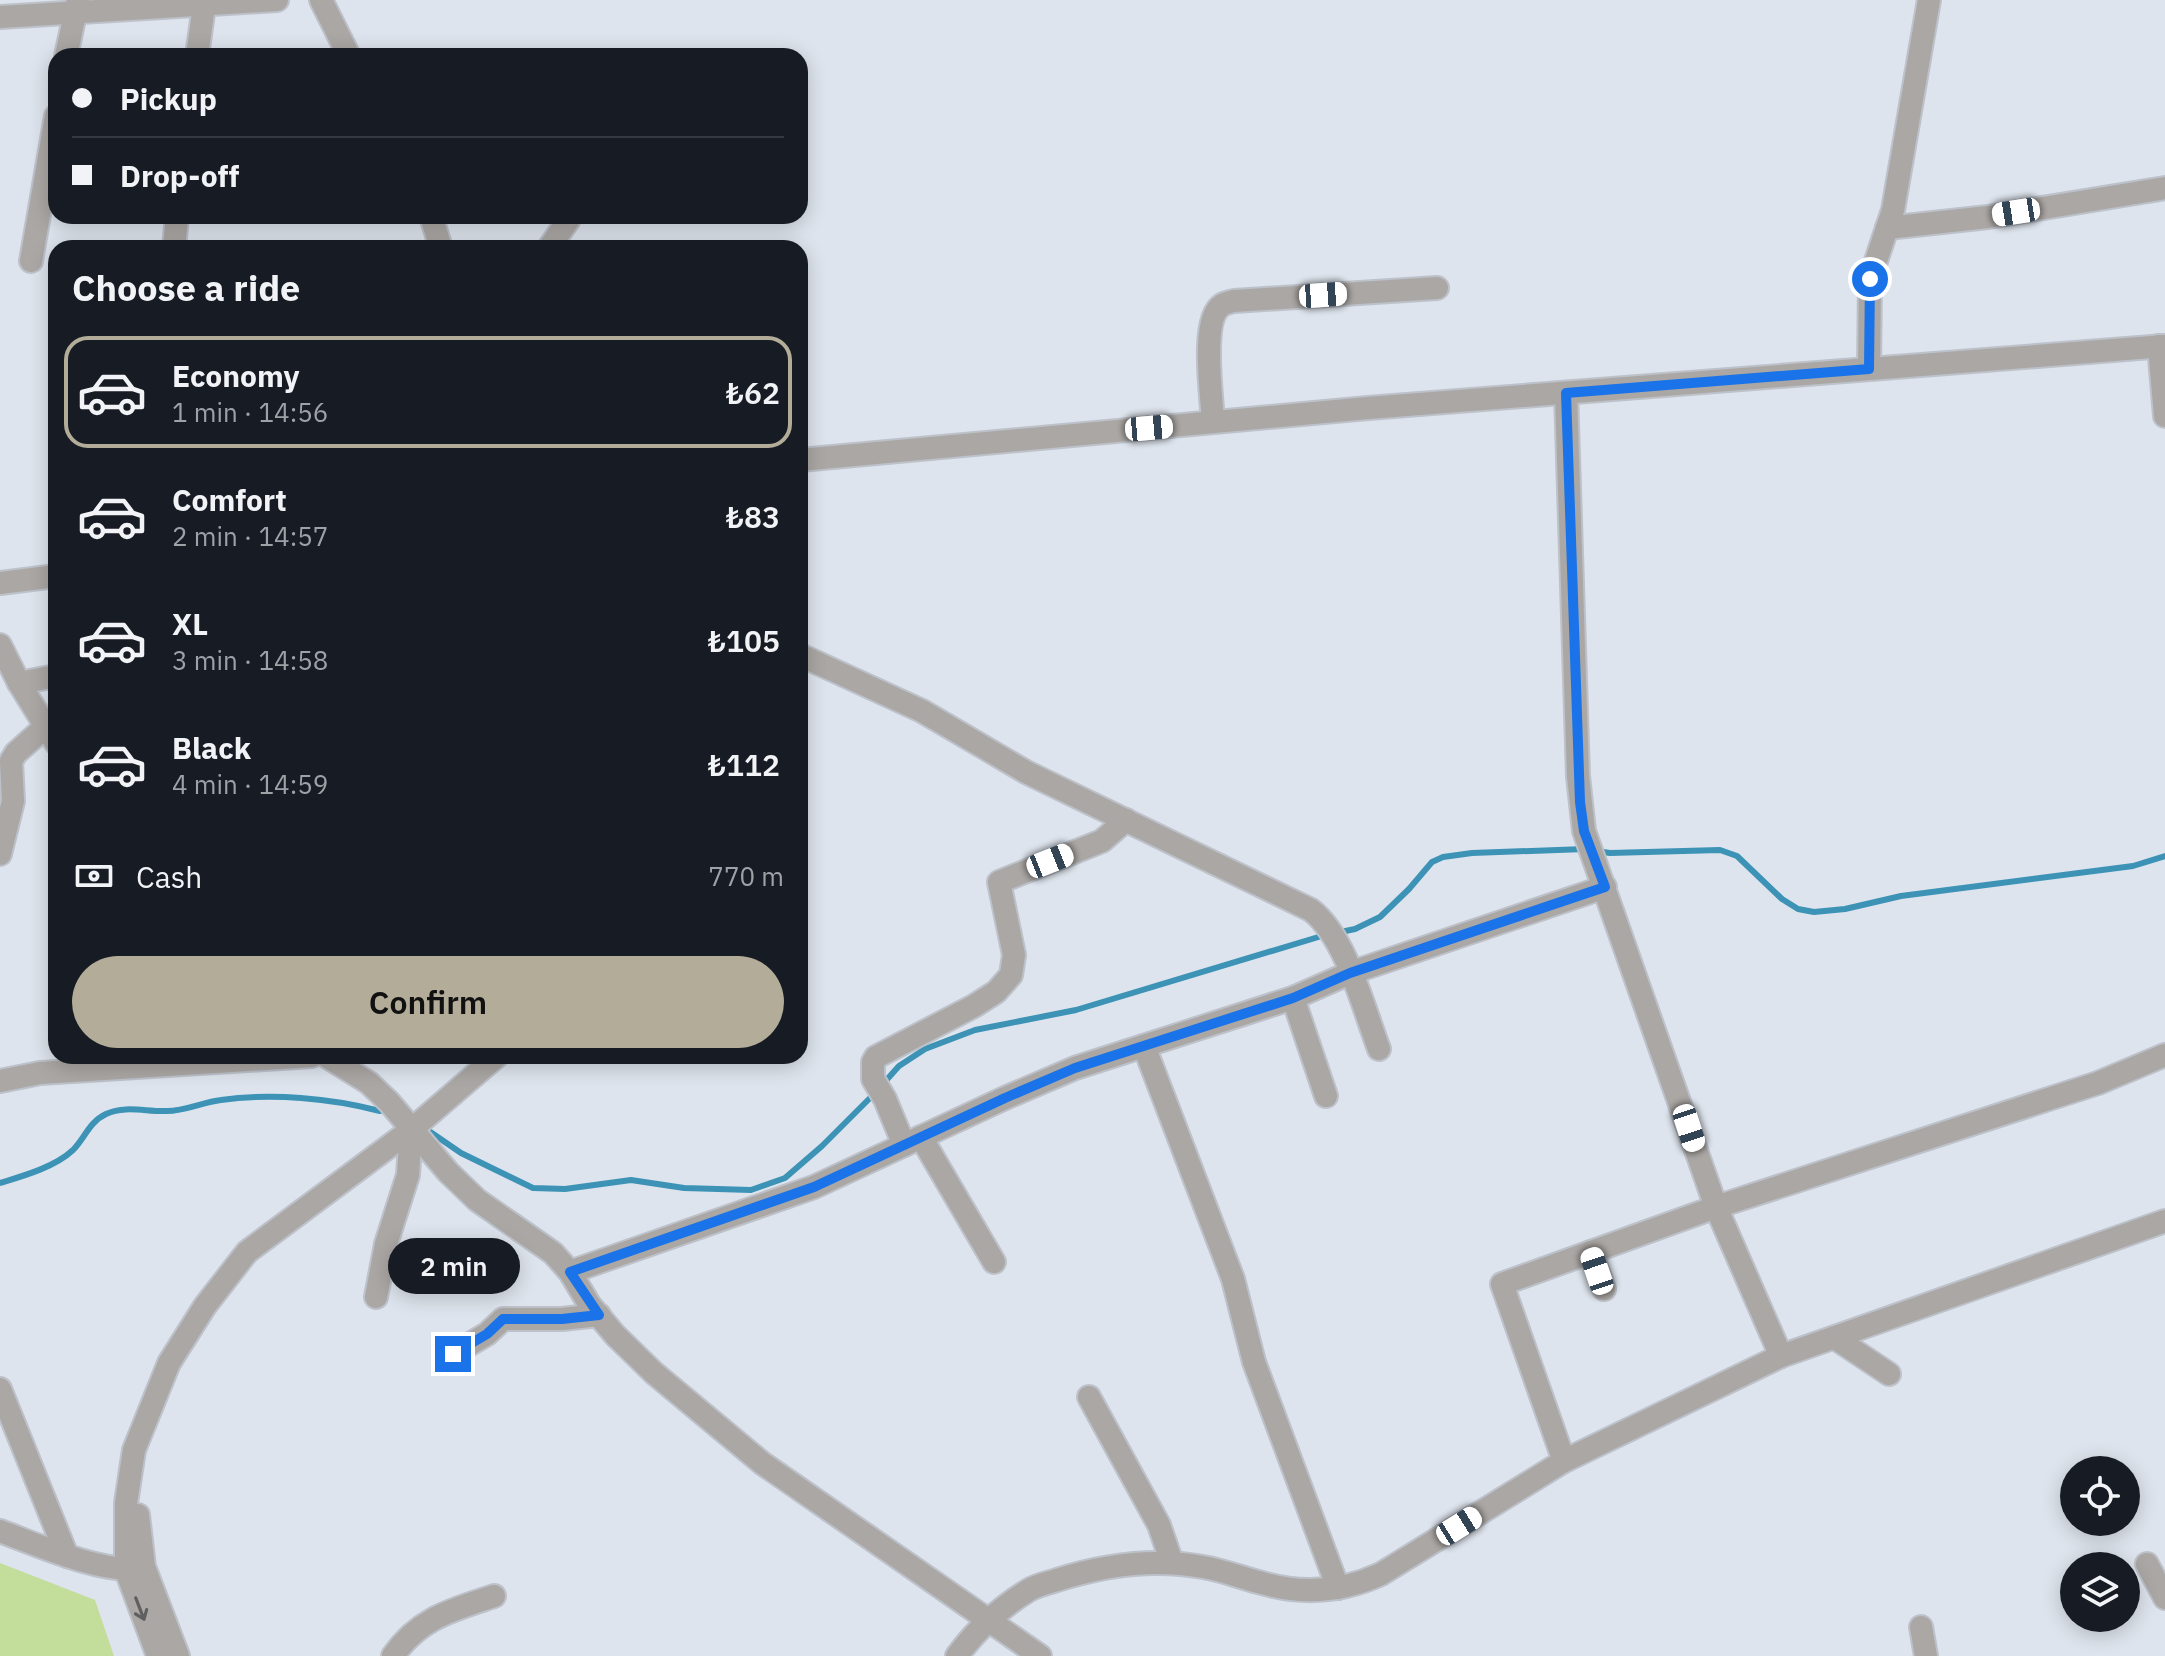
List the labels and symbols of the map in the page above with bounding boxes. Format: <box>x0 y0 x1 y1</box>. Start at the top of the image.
car <box>1990 196 2042 228</box>
route start <box>1852 261 1888 297</box>
car <box>1298 281 1348 309</box>
car <box>1124 414 1174 442</box>
car <box>1023 841 1077 881</box>
car <box>1670 1101 1708 1155</box>
callout: 2 min <box>387 1238 519 1294</box>
car <box>1578 1244 1616 1298</box>
route end <box>435 1336 471 1372</box>
car <box>1432 1503 1486 1549</box>
one-way arrow <box>134 1596 149 1621</box>

